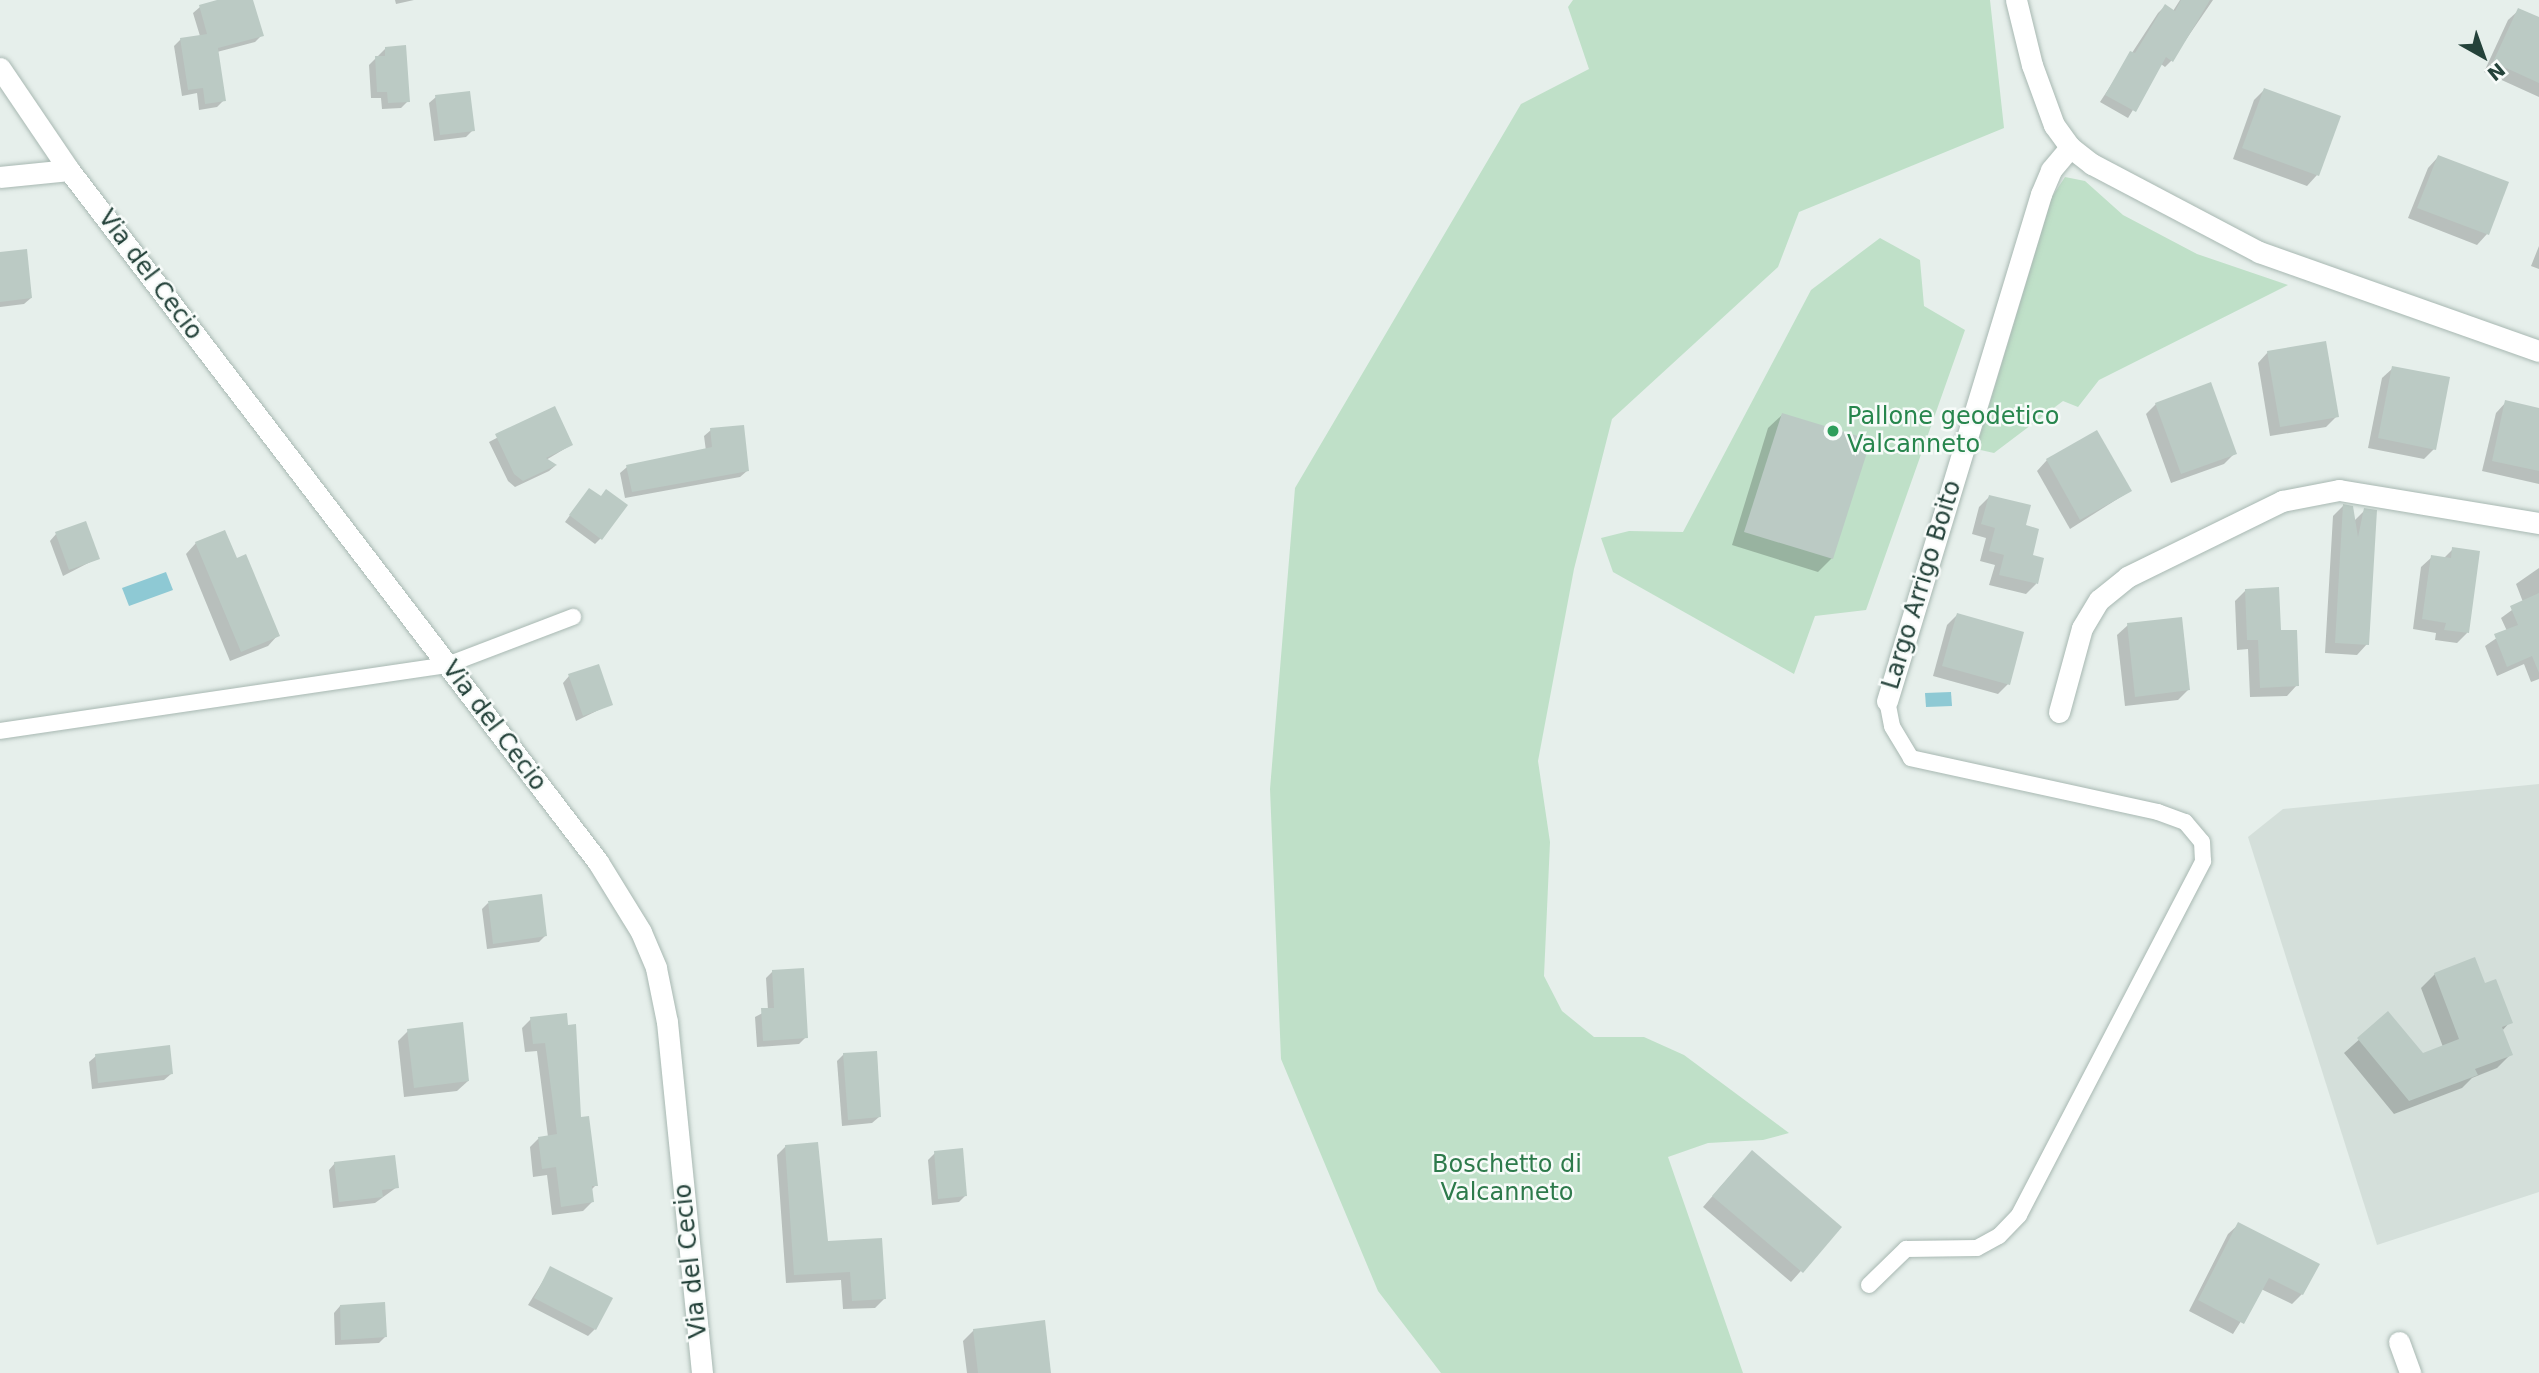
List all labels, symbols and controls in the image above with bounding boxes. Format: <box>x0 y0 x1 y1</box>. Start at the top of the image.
north arrow <box>2448 21 2518 91</box>
text: N <box>2483 59 2510 86</box>
street label: Via del Cecio <box>92 204 208 346</box>
place label: Pallone geodetico Valcanneto <box>1847 403 2059 459</box>
marker: Pallone geodetico Valcanneto <box>1825 423 1841 439</box>
street label: Largo Arrigo Boito <box>1877 477 1967 693</box>
street label: Via del Cecio <box>436 655 552 797</box>
park label: Boschetto di Valcanneto <box>1432 1151 1582 1207</box>
street label: Via del Cecio <box>669 1182 713 1340</box>

